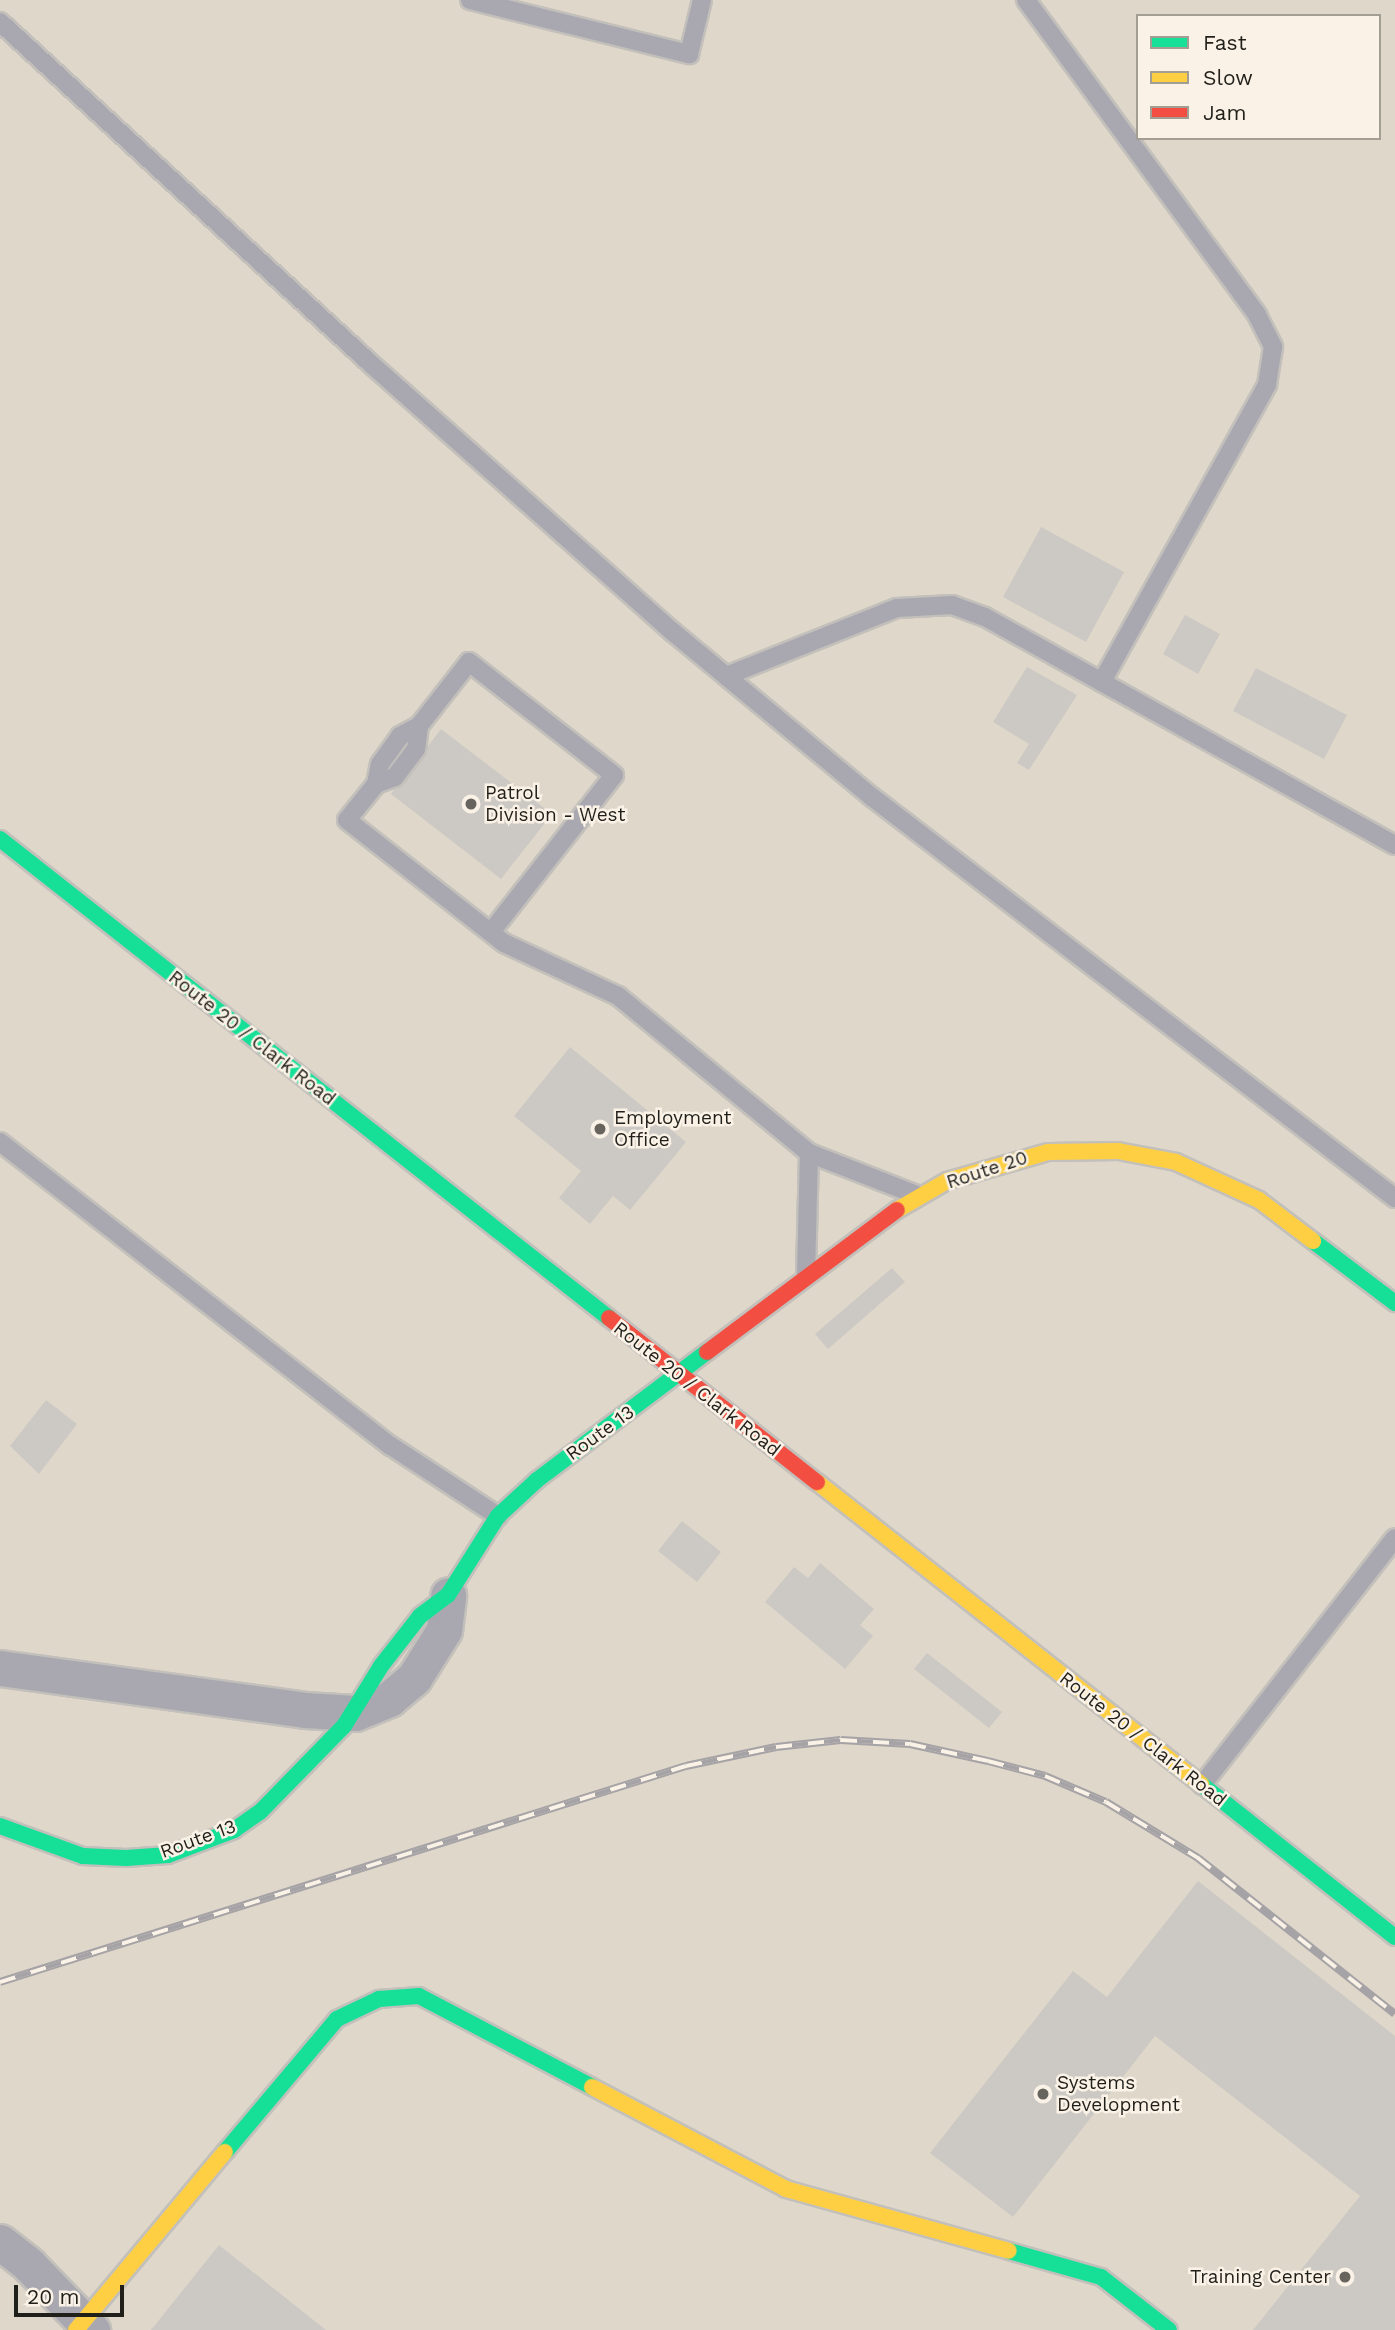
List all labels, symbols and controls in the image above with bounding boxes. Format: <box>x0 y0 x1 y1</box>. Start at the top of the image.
legend <box>1136 14 1381 140</box>
text: Fast <box>1203 30 1247 55</box>
text: Slow <box>1203 65 1253 90</box>
text: Jam <box>1203 100 1246 125</box>
place label: Patrol Division - West <box>485 782 626 826</box>
marker: Patrol Division - West <box>463 796 479 812</box>
street label: Route 20 / Clark Road <box>164 966 340 1110</box>
place label: Employment Office <box>614 1107 732 1151</box>
marker: Employment Office <box>592 1121 608 1137</box>
street label: Route 20 <box>944 1146 1030 1194</box>
street label: Route 20 / Clark Road <box>609 1317 785 1461</box>
street label: Route 13 <box>561 1400 639 1466</box>
street label: Route 20 / Clark Road <box>1055 1667 1231 1811</box>
street label: Route 13 <box>157 1815 239 1863</box>
place label: Systems Development <box>1057 2072 1180 2116</box>
marker: Systems Development <box>1035 2086 1051 2102</box>
place label: Training Center <box>1190 2266 1331 2288</box>
marker: Training Center <box>1337 2269 1353 2285</box>
scale bar <box>18 2270 128 2314</box>
text: 20 m <box>27 2284 79 2309</box>

